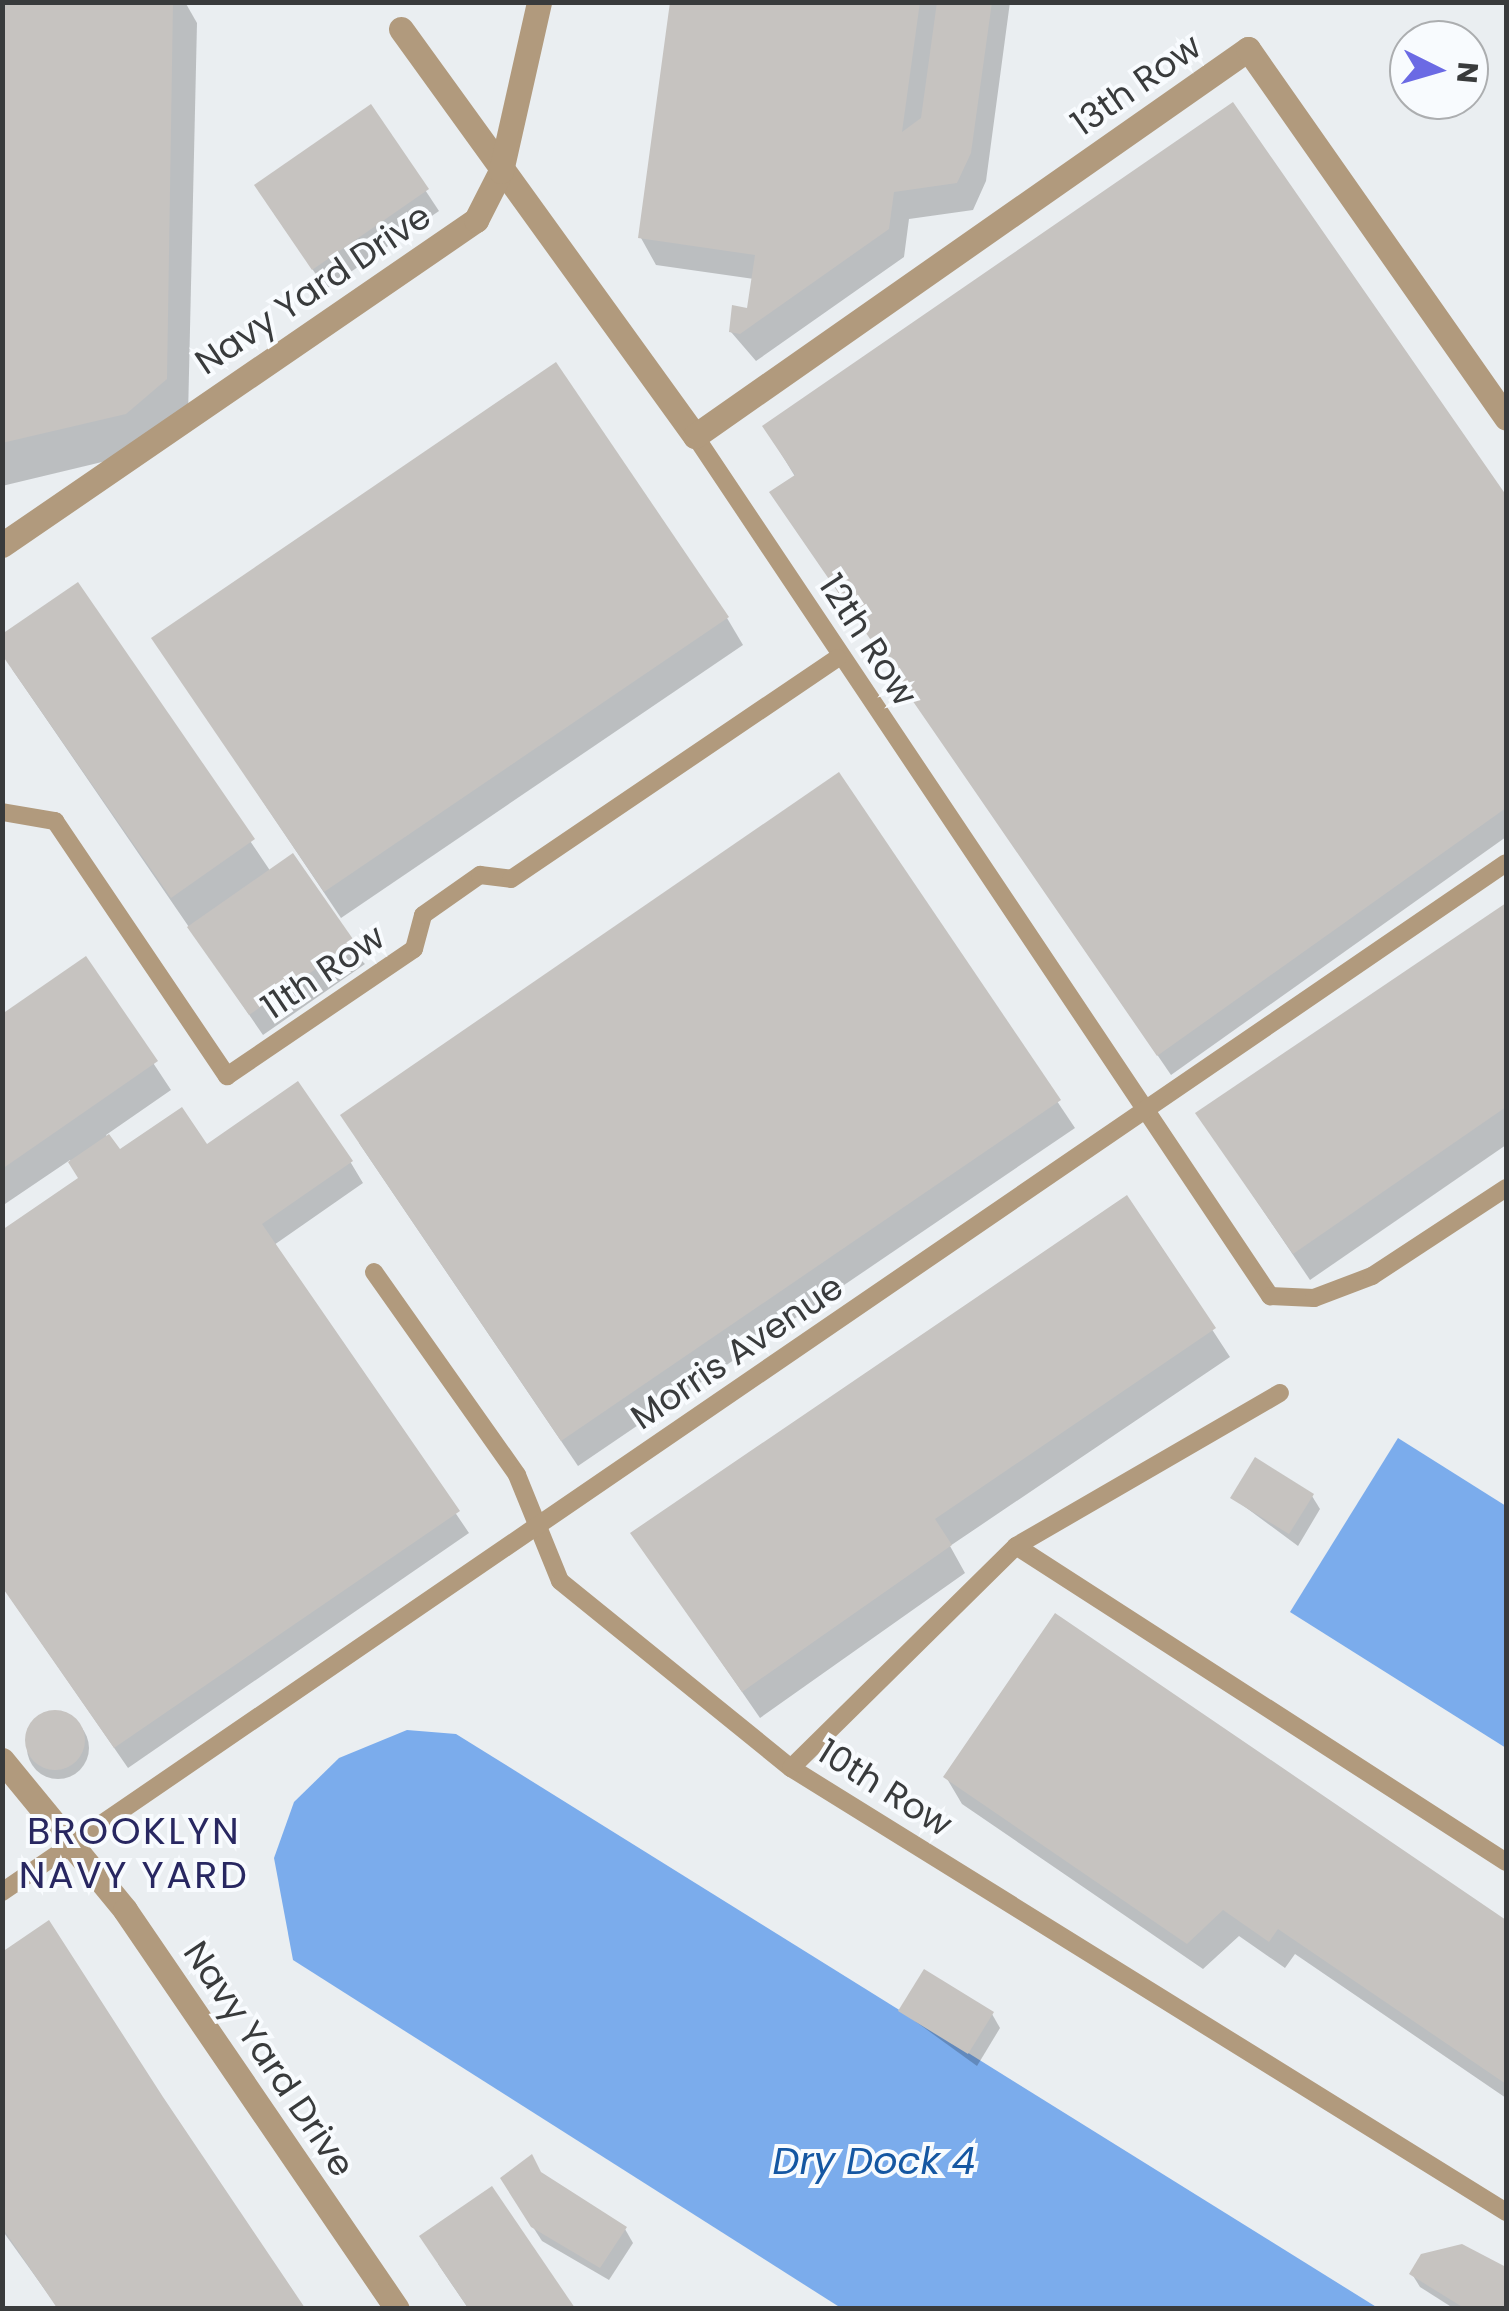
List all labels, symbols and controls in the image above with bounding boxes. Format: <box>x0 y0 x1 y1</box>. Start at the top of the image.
north arrow <box>1389 20 1489 120</box>
street label: 13th Row <box>1063 25 1209 145</box>
text: N <box>1447 60 1488 85</box>
street label: Navy Yard Drive <box>187 195 439 383</box>
street label: 12th Row <box>810 566 926 714</box>
street label: 11th Row <box>254 916 392 1028</box>
street label: Morris Avenue <box>623 1266 851 1438</box>
street label: 10th Row <box>810 1730 960 1846</box>
district label: BROOKLYN NAVY YARD <box>19 1808 249 1898</box>
street label: Navy Yard Drive <box>175 1933 363 2185</box>
water label: Dry Dock 4 <box>773 2138 975 2184</box>

